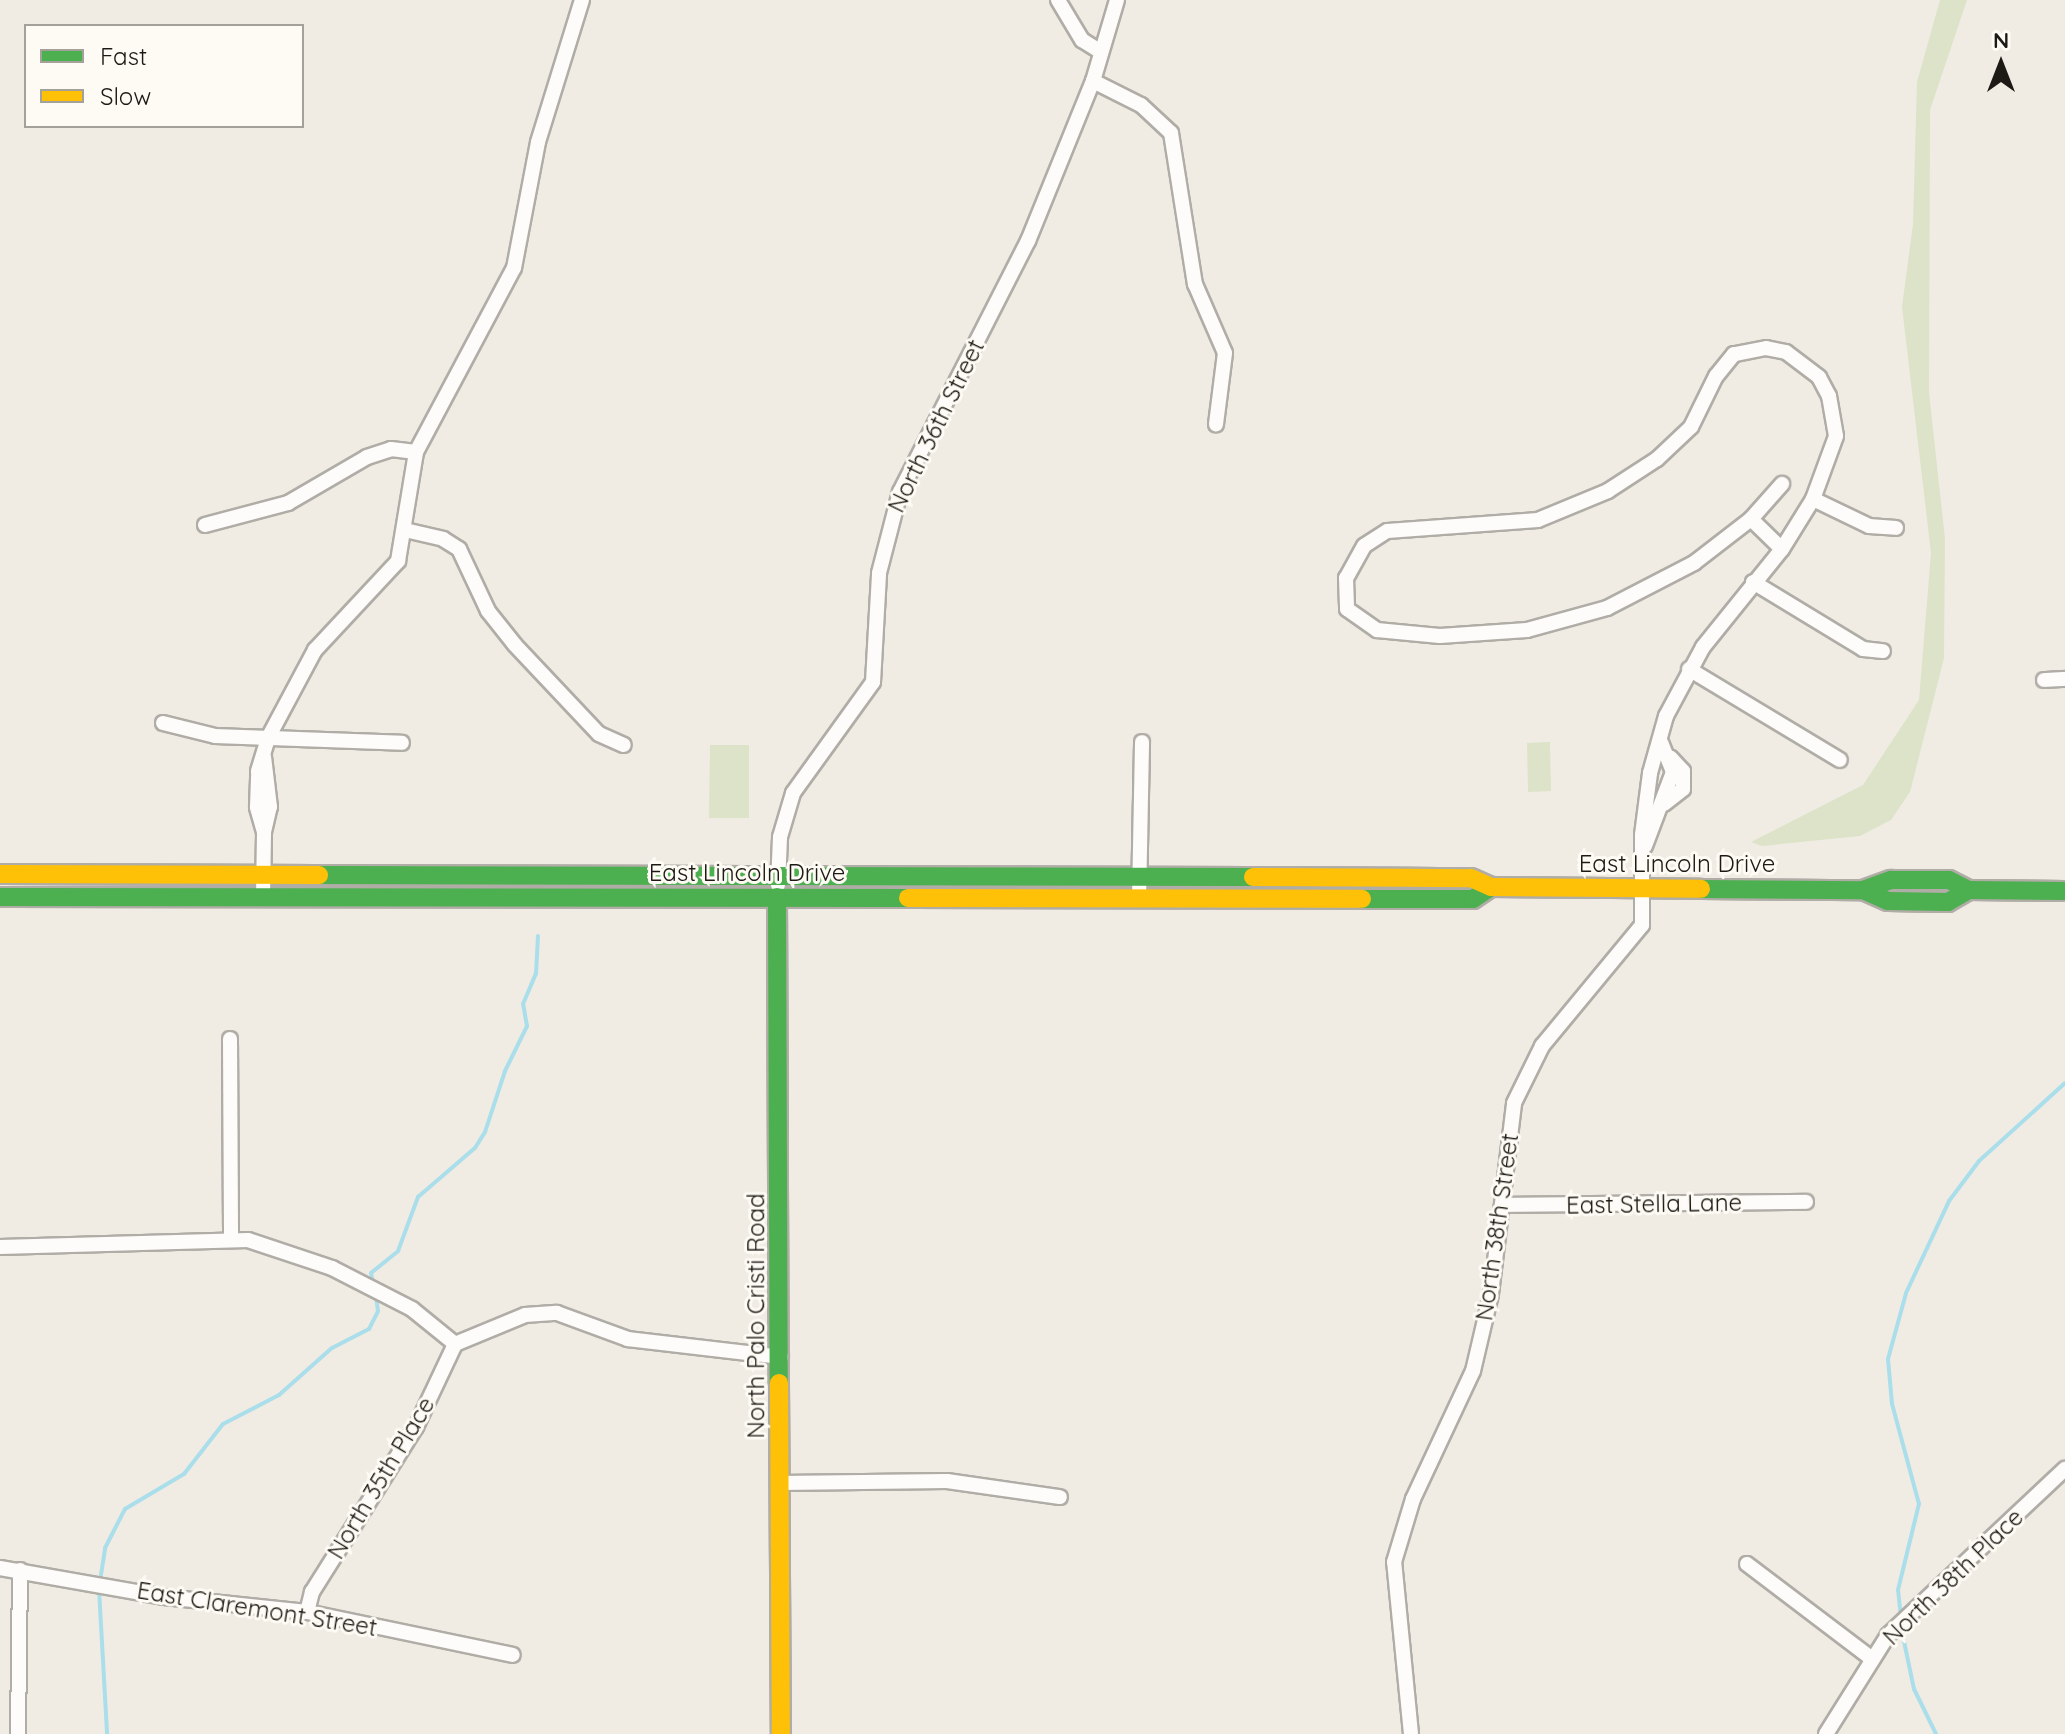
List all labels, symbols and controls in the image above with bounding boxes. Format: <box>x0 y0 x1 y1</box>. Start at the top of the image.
legend <box>24 24 304 128</box>
north arrow <box>1961 24 2041 104</box>
text: N <box>1993 26 2009 54</box>
text: Fast <box>100 41 147 71</box>
text: Slow <box>100 81 151 111</box>
street label: North 36th Street <box>882 335 990 517</box>
street label: East Lincoln Drive <box>1579 850 1775 878</box>
street label: East Lincoln Drive <box>649 859 845 887</box>
street label: North 38th Street <box>1470 1131 1524 1323</box>
street label: East Stella Lane <box>1566 1188 1742 1220</box>
street label: North Palo Cristi Road <box>742 1193 770 1439</box>
street label: North 35th Place <box>321 1392 441 1564</box>
street label: North 38th Place <box>1877 1503 2029 1651</box>
street label: East Claremont Street <box>135 1576 379 1642</box>

